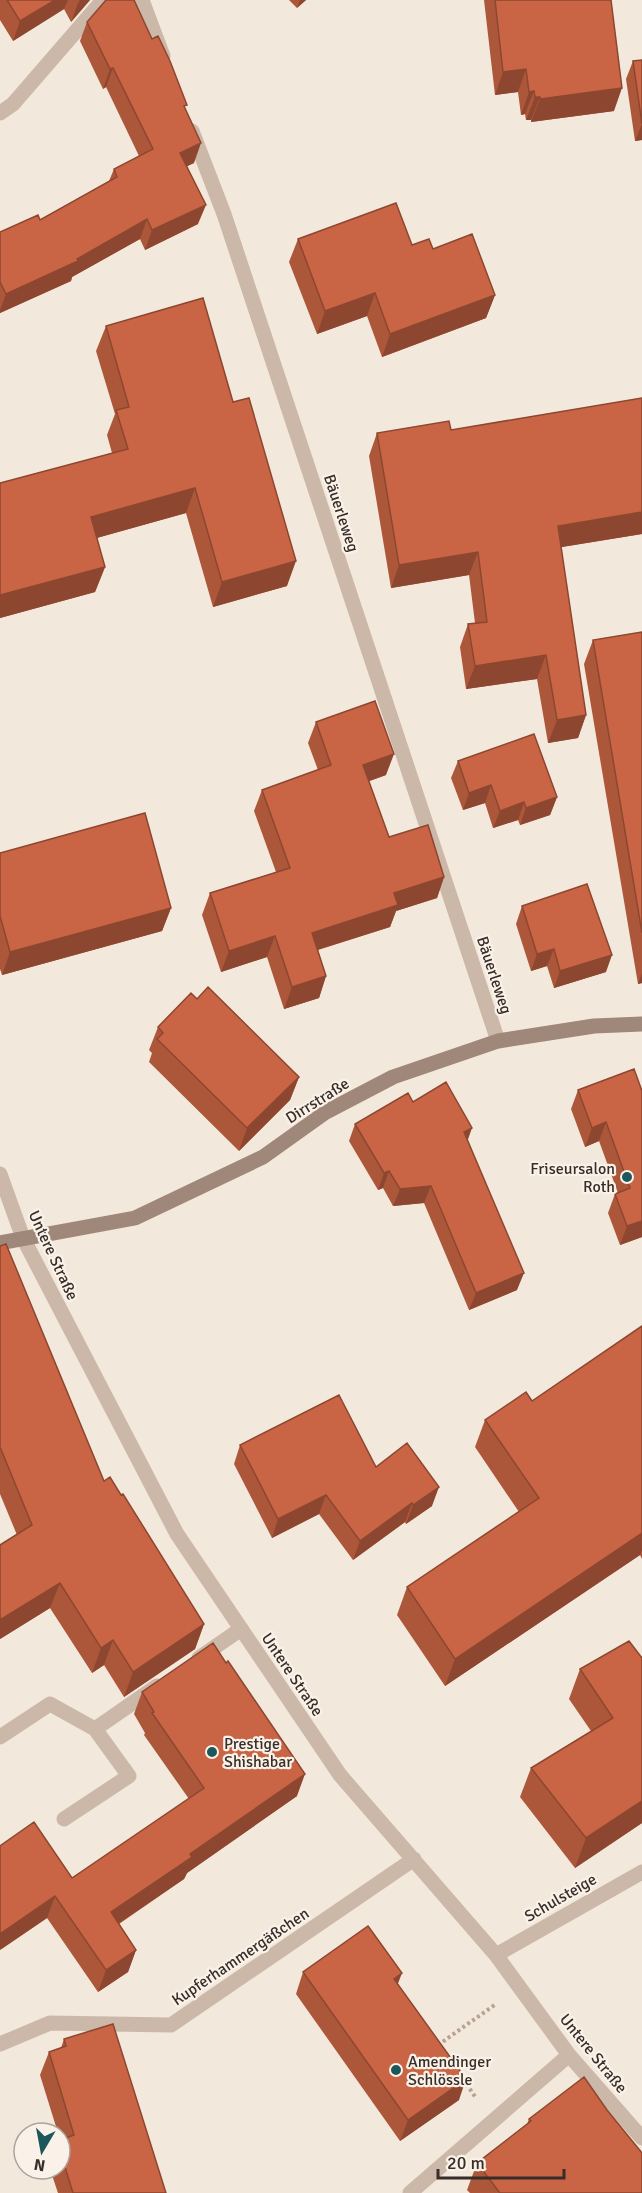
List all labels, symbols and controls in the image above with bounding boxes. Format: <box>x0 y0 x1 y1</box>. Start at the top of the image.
street label: Bäuerleweg <box>319 472 363 555</box>
street label: Bäuerleweg <box>472 934 516 1017</box>
street label: Dirrstraße <box>282 1074 353 1128</box>
place label: Friseursalon Roth <box>530 1159 615 1197</box>
marker: Friseursalon Roth <box>620 1170 634 1184</box>
street label: Untere Straße <box>24 1208 83 1303</box>
street label: Untere Straße <box>257 1629 327 1720</box>
place label: Prestige Shishabar <box>224 1734 292 1772</box>
marker: Prestige Shishabar <box>205 1745 219 1759</box>
street label: Schulsteige <box>521 1869 600 1926</box>
street label: Kupferhammergäßchen <box>168 1903 313 2010</box>
street label: Untere Straße <box>555 2010 631 2097</box>
place label: Amendinger Schlössle <box>408 2052 491 2090</box>
marker: Amendinger Schlössle <box>389 2063 403 2077</box>
north arrow <box>12 2121 72 2181</box>
scale bar <box>438 2142 564 2180</box>
text: 20 m <box>447 2152 485 2174</box>
text: N <box>32 2154 47 2176</box>

